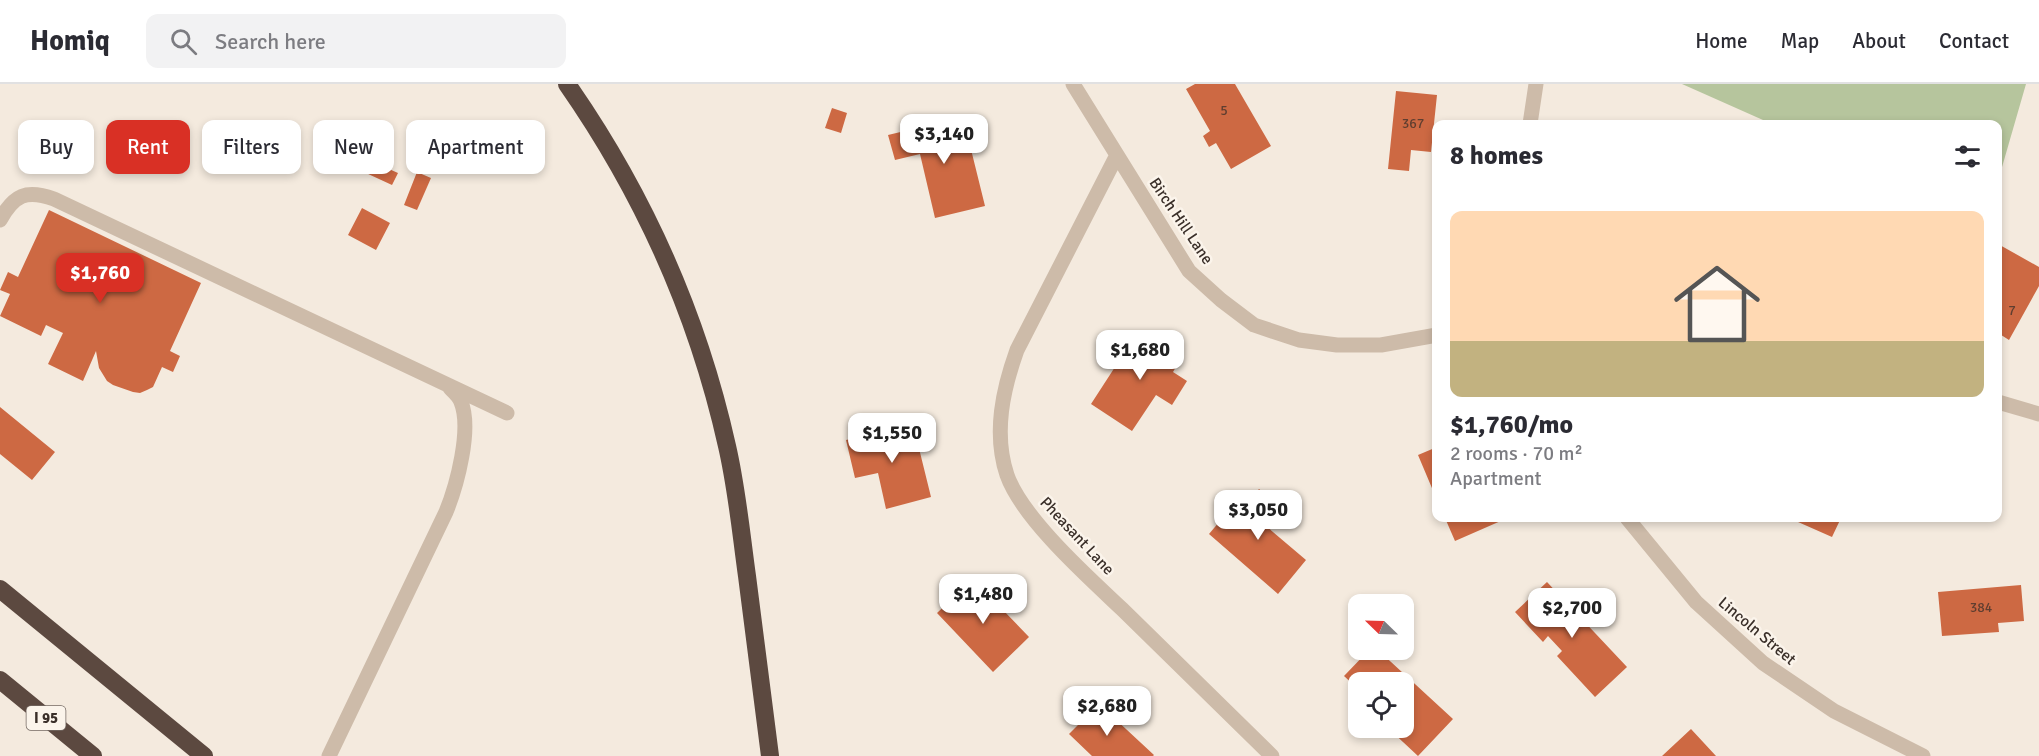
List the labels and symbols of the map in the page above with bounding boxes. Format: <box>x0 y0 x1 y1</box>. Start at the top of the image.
house number: 5 <box>1220 102 1228 119</box>
pin: $3,140 <box>895 114 993 165</box>
house number: 367 <box>1402 115 1424 132</box>
street label: Birch Hill Lane <box>1145 174 1217 268</box>
pin: $1,760 <box>51 253 149 304</box>
house number: 7 <box>2008 302 2016 319</box>
pin: $1,680 <box>1091 330 1189 381</box>
pin: $1,550 <box>843 413 941 464</box>
pin: $3,050 <box>1209 490 1307 541</box>
street label: Pheasant Lane <box>1036 493 1118 579</box>
pin: $1,480 <box>934 574 1032 625</box>
pin: $2,700 <box>1523 588 1621 639</box>
street label: Lincoln Street <box>1714 593 1800 670</box>
north arrow <box>1348 594 1414 660</box>
house number: 384 <box>1970 599 1993 616</box>
pin: $2,680 <box>1058 686 1156 737</box>
road number: I 95 <box>26 706 66 730</box>

